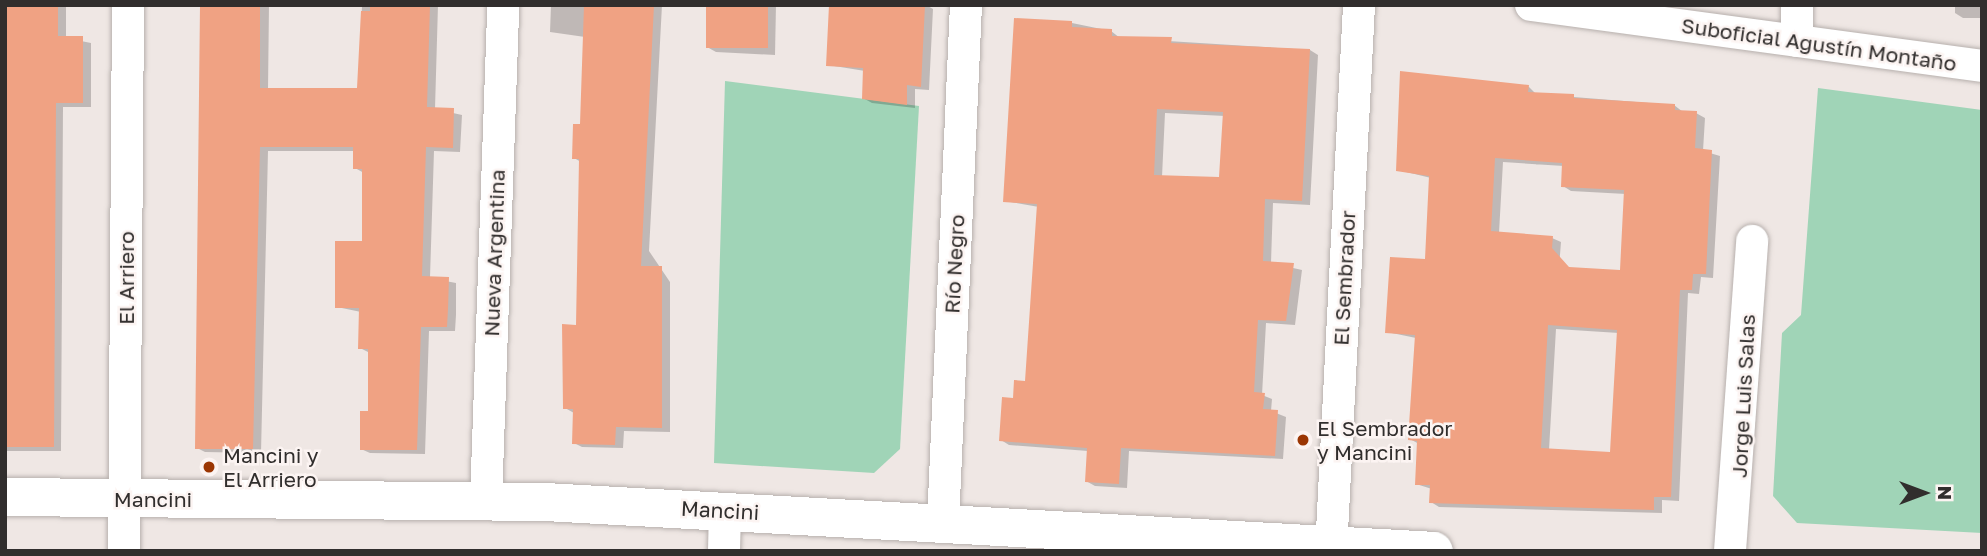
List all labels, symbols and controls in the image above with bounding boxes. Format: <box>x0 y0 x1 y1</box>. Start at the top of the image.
street label: Suboficial Agustín Montaño <box>1680 12 1958 76</box>
street label: Nueva Argentina <box>478 169 510 337</box>
street label: El Sembrador <box>1328 210 1360 346</box>
street label: Río Negro <box>939 214 969 314</box>
street label: El Arriero <box>113 231 139 325</box>
street label: Jorge Luis Salas <box>1726 314 1760 478</box>
place label: El Sembrador y Mancini <box>1317 415 1452 465</box>
marker: El Sembrador y Mancini <box>1295 432 1311 448</box>
place label: Mancini y El Arriero <box>223 442 318 492</box>
north arrow <box>1889 458 1959 528</box>
marker: Mancini y El Arriero <box>201 459 217 475</box>
street label: Mancini <box>114 486 192 512</box>
text: N <box>1934 486 1957 500</box>
street label: Mancini <box>680 495 760 525</box>

